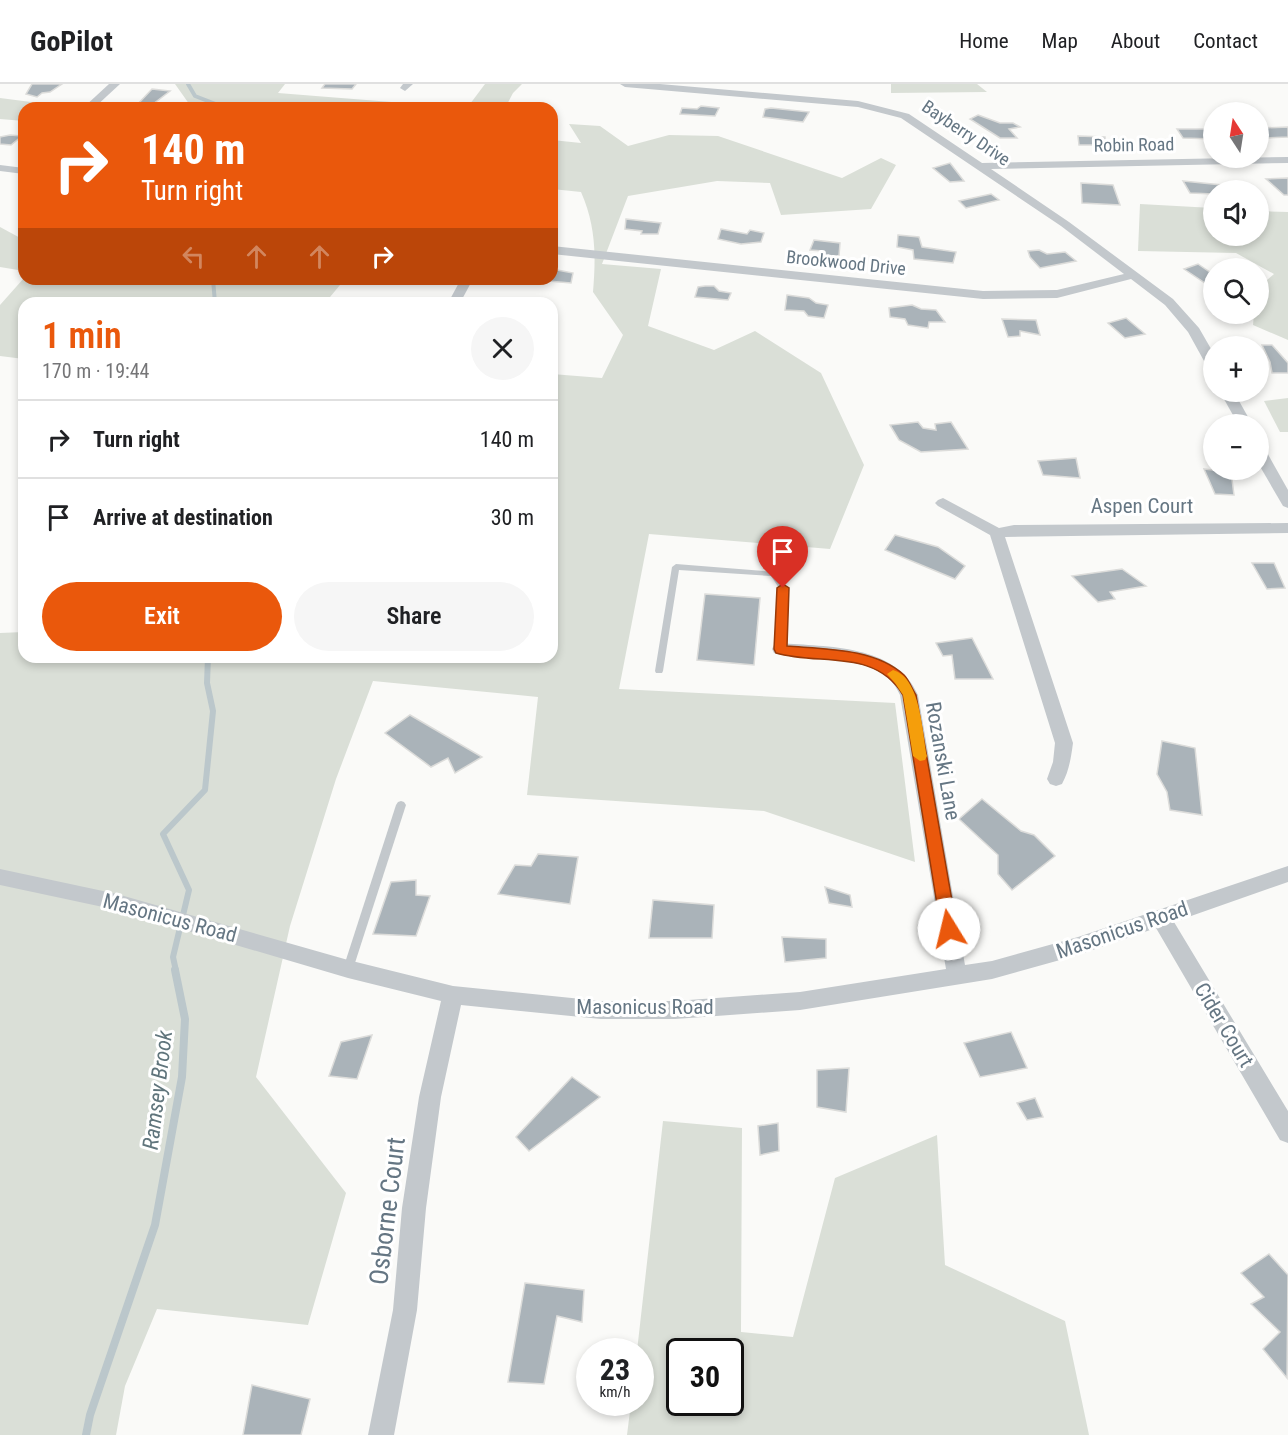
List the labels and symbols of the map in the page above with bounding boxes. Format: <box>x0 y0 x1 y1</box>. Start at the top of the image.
street label: Bayberry Drive <box>918 95 1014 170</box>
north arrow <box>1203 102 1269 168</box>
street label: Robin Road <box>1094 133 1174 156</box>
street label: Brookwood Drive <box>785 246 907 279</box>
street label: Aspen Court <box>1091 494 1193 518</box>
pin <box>757 526 808 588</box>
street label: Rozanski Lane <box>921 700 965 822</box>
street label: Masonicus Road <box>101 889 239 947</box>
street label: Masonicus Road <box>1053 896 1191 964</box>
position arrow <box>917 897 981 961</box>
street label: Cider Court <box>1190 979 1258 1071</box>
street label: Masonicus Road <box>576 995 714 1019</box>
water label: Ramsey Brook <box>138 1029 177 1151</box>
street label: Osborne Court <box>363 1135 411 1287</box>
speed limit sign: 30 <box>666 1338 744 1416</box>

